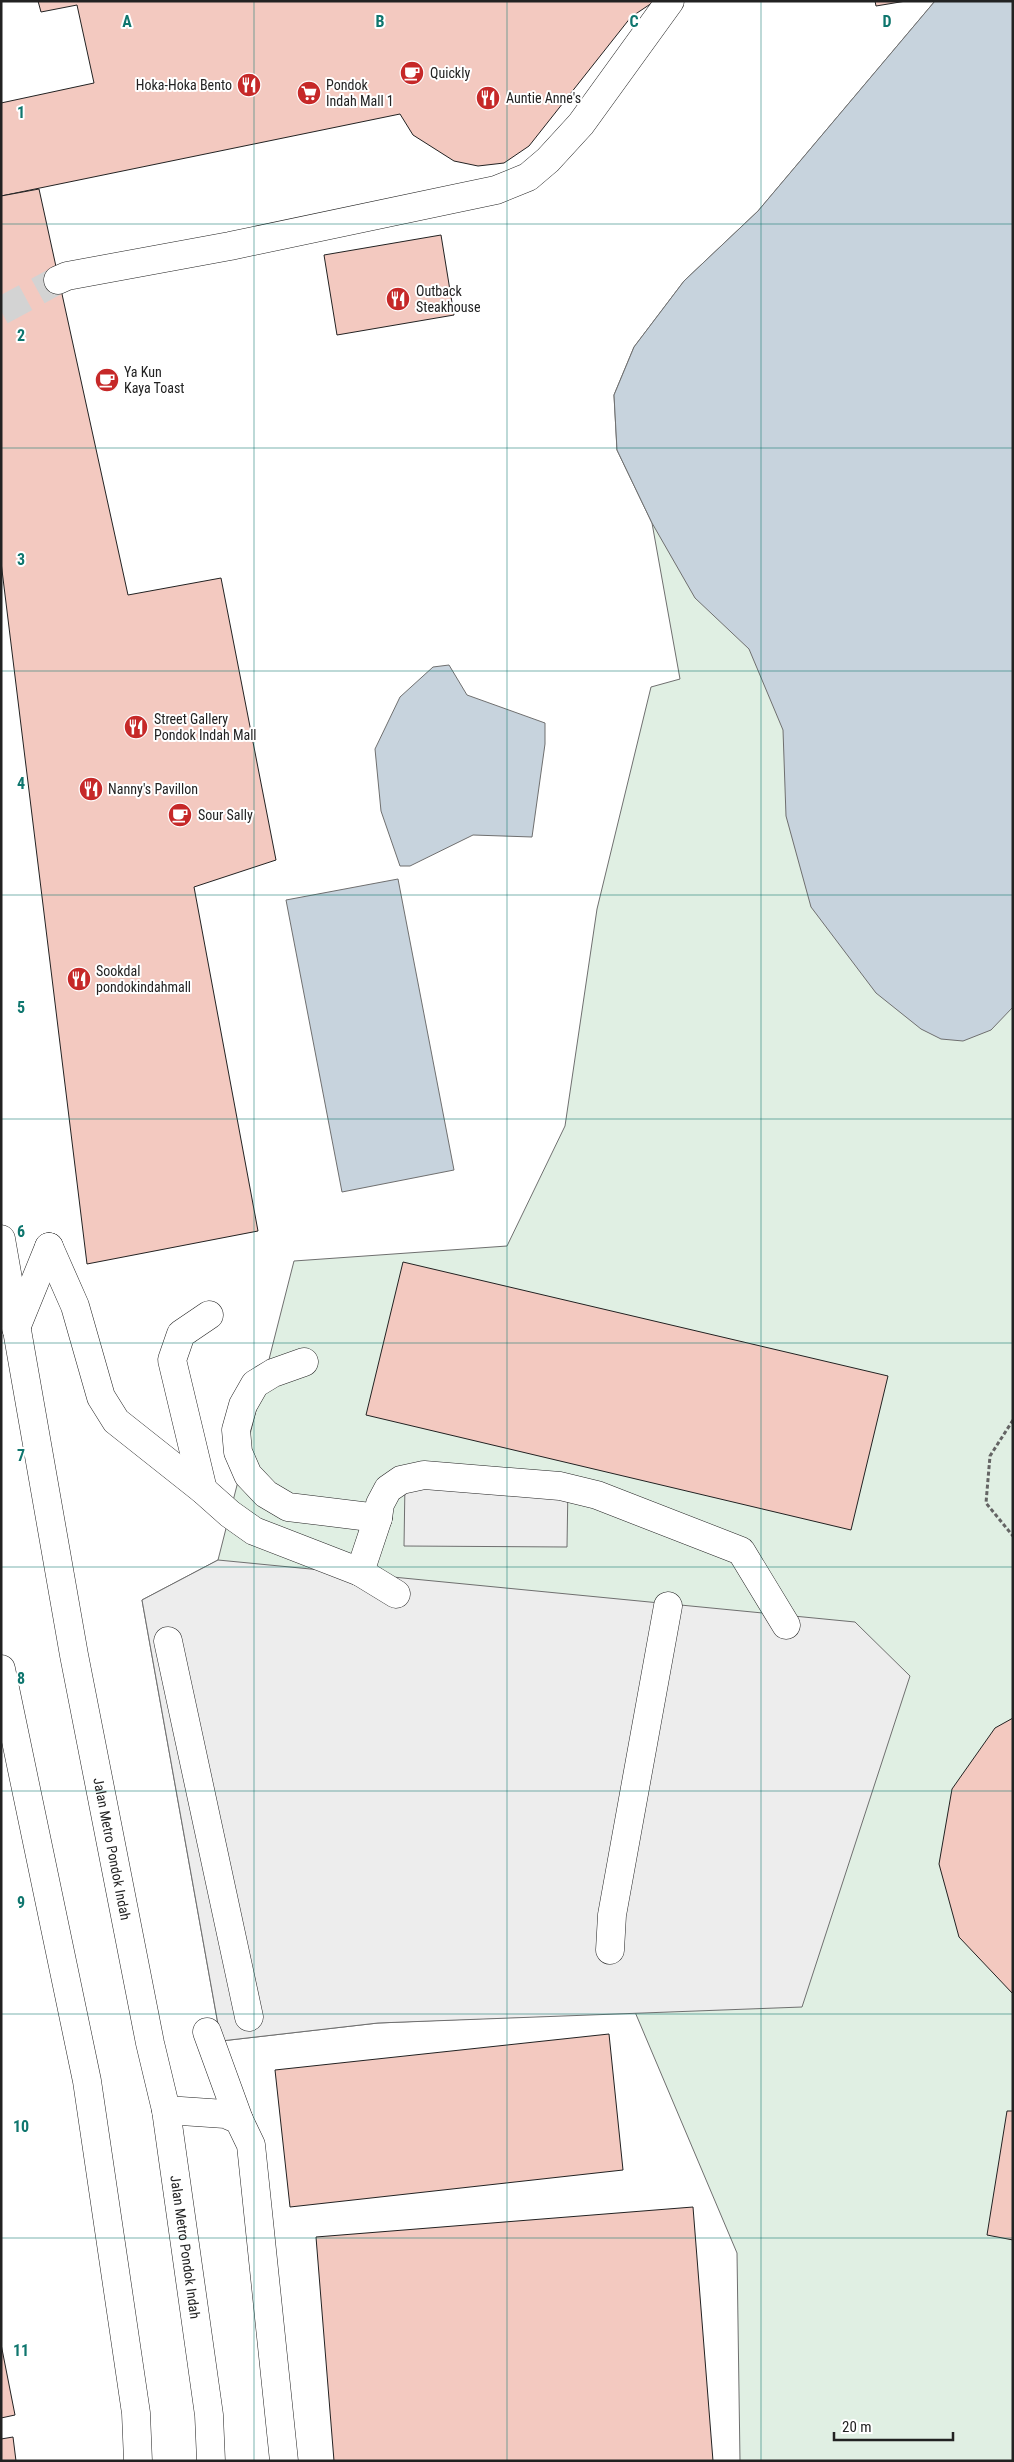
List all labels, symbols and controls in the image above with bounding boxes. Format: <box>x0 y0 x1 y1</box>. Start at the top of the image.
text: A <box>122 12 132 31</box>
text: B <box>376 12 385 31</box>
text: C <box>629 12 639 31</box>
text: D <box>882 12 892 31</box>
cafe icon: Quickly <box>399 60 425 86</box>
place label: Quickly <box>430 65 470 81</box>
restaurant icon: Hoka-Hoka Bento <box>236 72 262 98</box>
place label: Hoka-Hoka Bento <box>136 77 232 93</box>
place label: Pondok Indah Mall 1 <box>326 77 394 109</box>
supermarket icon: Pondok Indah Mall 1 <box>296 80 322 106</box>
restaurant icon: Auntie Anne's <box>475 85 501 111</box>
place label: Auntie Anne's <box>506 90 581 106</box>
text: 1 <box>17 103 25 122</box>
place label: Outback Steakhouse <box>416 283 481 315</box>
restaurant icon: Outback Steakhouse <box>385 286 411 312</box>
text: 2 <box>17 326 25 345</box>
place label: Ya Kun Kaya Toast <box>124 364 184 396</box>
cafe icon: Ya Kun Kaya Toast <box>94 367 120 393</box>
text: 3 <box>17 550 25 569</box>
place label: Street Gallery Pondok Indah Mall <box>154 711 257 743</box>
restaurant icon: Street Gallery Pondok Indah Mall <box>123 714 149 740</box>
text: 4 <box>17 774 25 793</box>
restaurant icon: Nanny's Pavillon <box>78 776 104 802</box>
place label: Nanny's Pavillon <box>108 781 198 797</box>
cafe icon: Sour Sally <box>167 802 193 828</box>
place label: Sour Sally <box>198 807 253 823</box>
place label: Sookdal pondokindahmall <box>96 963 191 995</box>
restaurant icon: Sookdal pondokindahmall <box>66 966 92 992</box>
text: 5 <box>17 998 25 1017</box>
text: 6 <box>17 1222 25 1241</box>
text: 7 <box>17 1446 25 1465</box>
text: 8 <box>17 1669 25 1688</box>
street label: Jalan Metro Pondok Indah <box>90 1776 134 1922</box>
text: 9 <box>17 1893 25 1912</box>
text: 10 <box>13 2117 29 2136</box>
street label: Jalan Metro Pondok Indah <box>167 2174 203 2320</box>
text: 11 <box>13 2341 29 2360</box>
scale bar <box>834 2410 953 2442</box>
text: 20 m <box>842 2418 872 2436</box>

